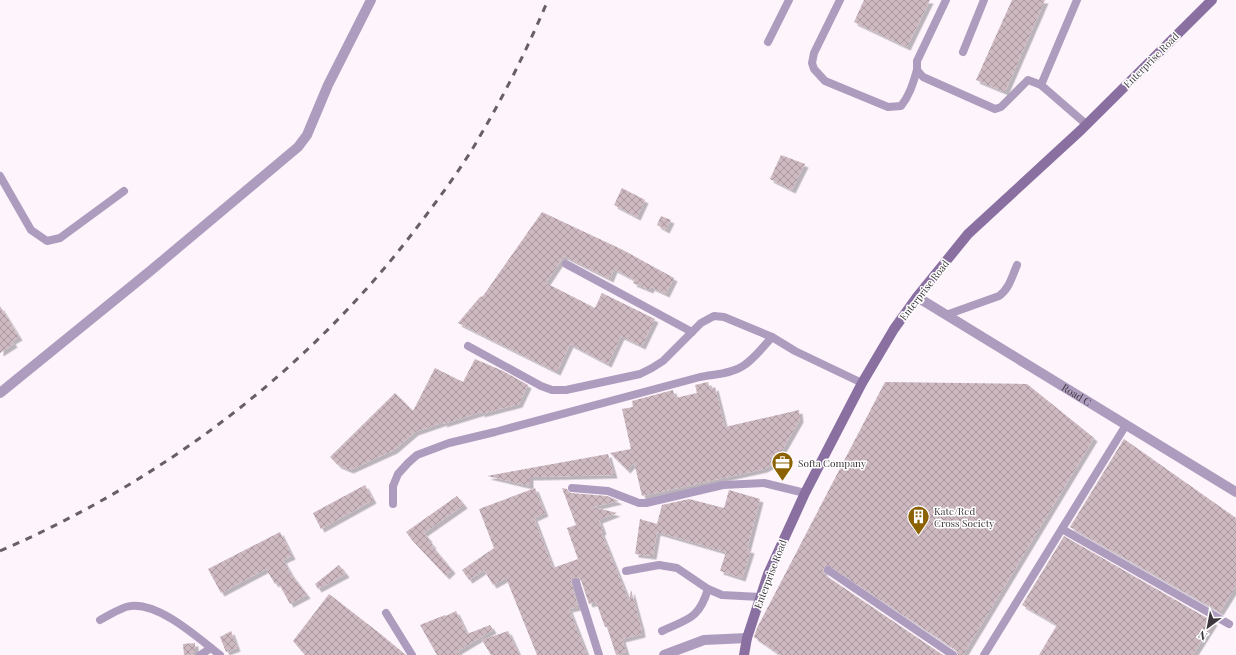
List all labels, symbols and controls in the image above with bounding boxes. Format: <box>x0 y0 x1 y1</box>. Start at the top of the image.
street label: Enterprise Road <box>1120 29 1182 91</box>
street label: Enterprise Road <box>896 257 952 323</box>
street label: Road C <box>1059 380 1094 409</box>
office icon: Softa Company <box>769 450 795 483</box>
place label: Softa Company <box>798 456 866 470</box>
building icon: Kate/Red Cross Society <box>906 504 932 537</box>
place label: Kate/Red Cross Society <box>934 504 994 530</box>
street label: Enterprise Road <box>750 537 790 611</box>
north arrow <box>1188 607 1228 647</box>
text: N <box>1195 627 1210 644</box>

